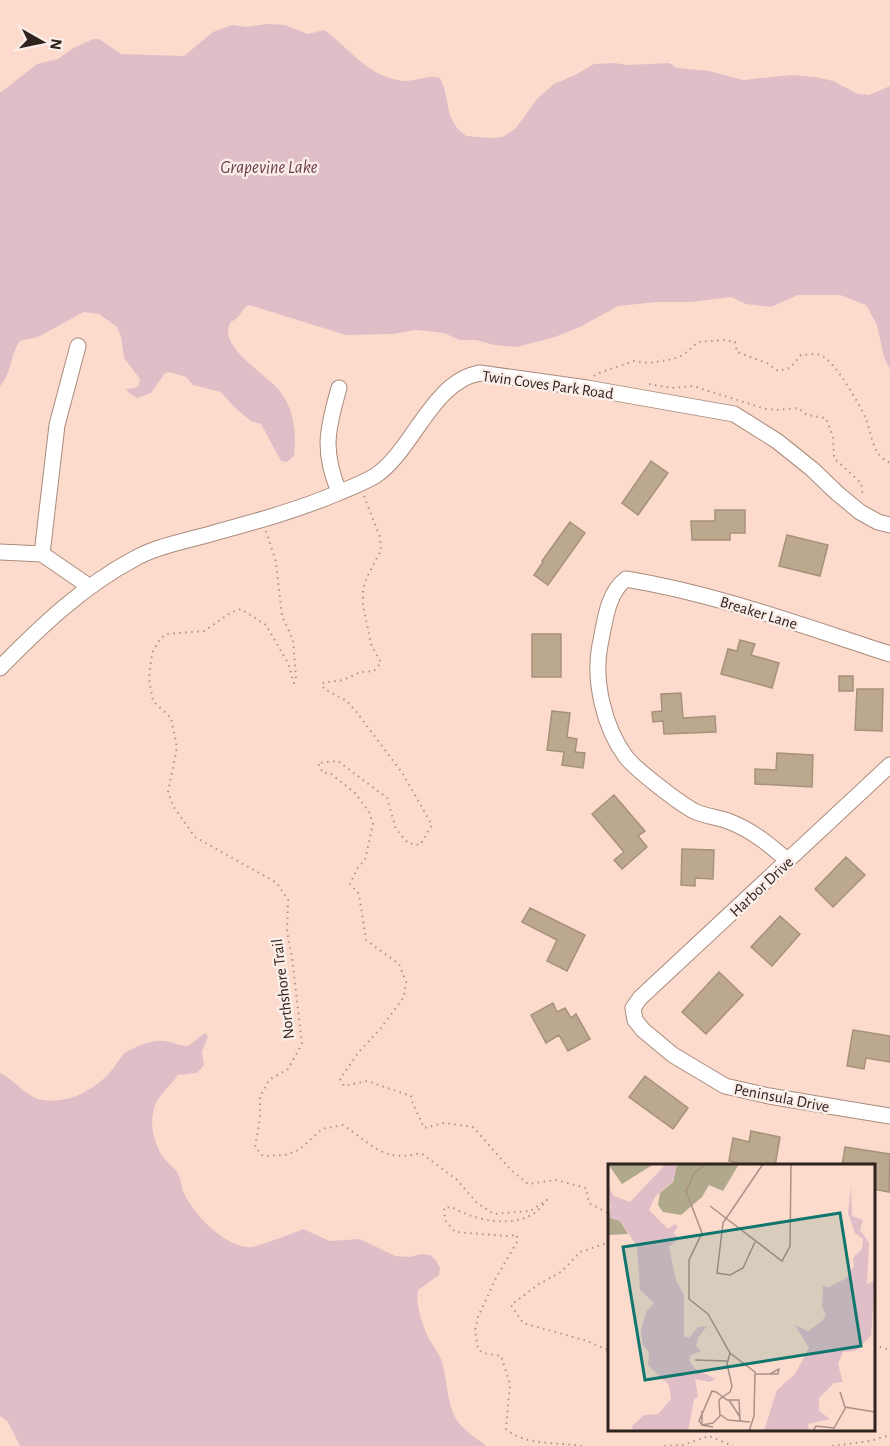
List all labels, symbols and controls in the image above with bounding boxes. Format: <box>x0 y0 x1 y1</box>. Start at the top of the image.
north arrow <box>12 12 72 72</box>
text: N <box>47 37 65 51</box>
water label: Grapevine Lake <box>220 159 318 177</box>
street label: Twin Coves Park Road <box>481 368 615 402</box>
street label: Breaker Lane <box>718 594 799 632</box>
street label: Harbor Drive <box>727 854 796 920</box>
street label: Northshore Trail <box>269 938 297 1040</box>
street label: Peninsula Drive <box>733 1081 831 1115</box>
inset map <box>608 1164 875 1431</box>

